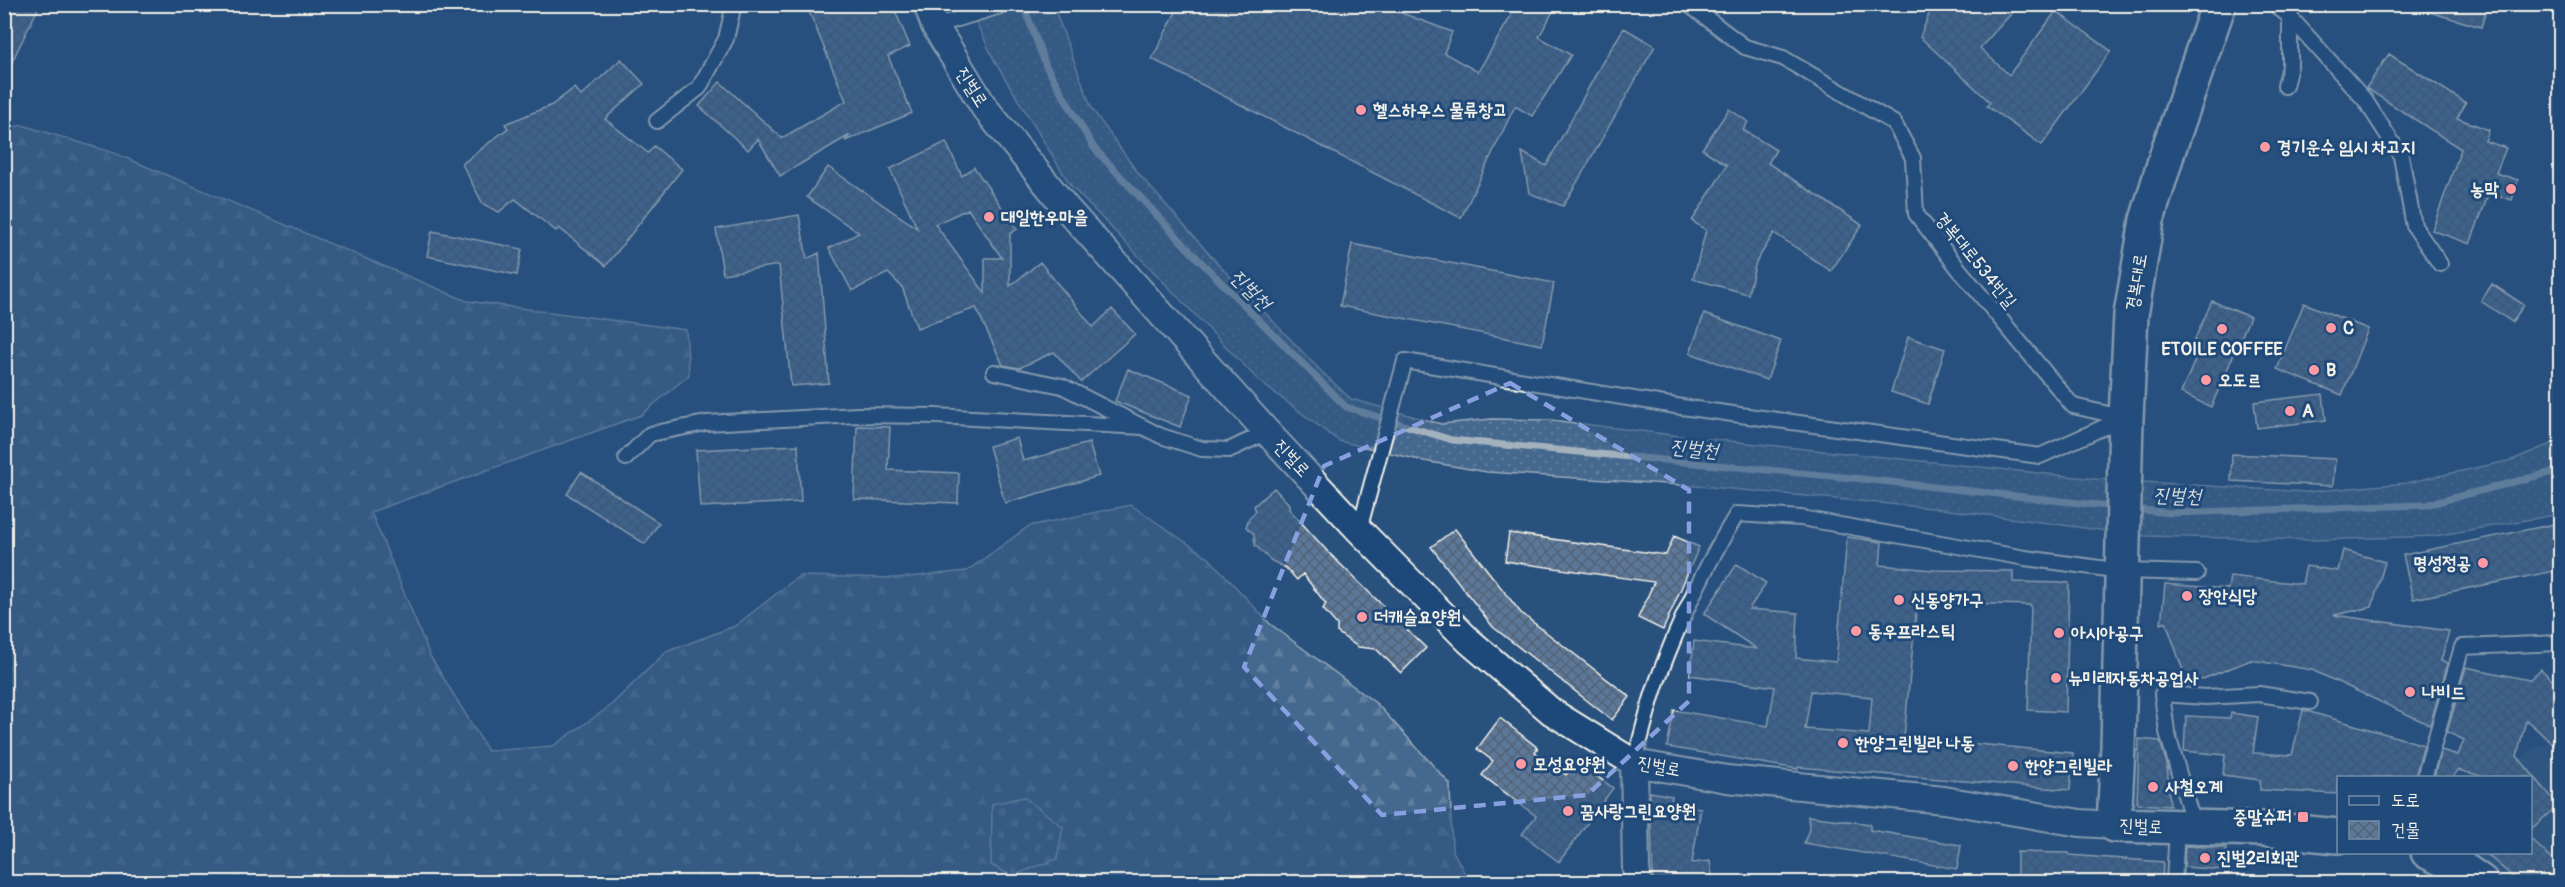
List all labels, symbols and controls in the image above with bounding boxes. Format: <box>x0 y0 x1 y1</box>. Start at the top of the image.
street label: 진벌로 <box>950 63 993 112</box>
place label: 헬스하우스 물류창고 <box>1373 99 1507 122</box>
marker: 헬스하우스 물류창고 <box>1354 103 1368 117</box>
place label: 경기운수 임시 차고지 <box>2277 136 2415 159</box>
marker: 경기운수 임시 차고지 <box>2258 140 2272 154</box>
place label: 농막 <box>2470 178 2500 201</box>
marker: 농막 <box>2504 182 2518 196</box>
place label: 대일한우마을 <box>1001 206 1088 229</box>
street label: 경복대로534번길 <box>1930 208 2022 313</box>
marker: 대일한우마을 <box>982 210 996 224</box>
street label: 경복대로 <box>2121 252 2152 312</box>
water label: 진벌천 <box>1225 263 1278 317</box>
place label: C <box>2343 317 2354 340</box>
marker: C <box>2324 321 2338 335</box>
marker: ETOILE COFFEE <box>2215 322 2229 336</box>
place label: ETOILE COFFEE <box>2161 338 2283 361</box>
place label: B <box>2326 359 2336 382</box>
marker: B <box>2307 363 2321 377</box>
place label: 오도르 <box>2218 369 2261 392</box>
marker: 오도르 <box>2199 373 2213 387</box>
place label: A <box>2302 400 2314 423</box>
marker: A <box>2283 404 2297 418</box>
water label: 진벌천 <box>1669 434 1721 464</box>
street label: 진벌로 <box>1268 435 1315 482</box>
water label: 진벌천 <box>2152 482 2203 509</box>
place label: 명성정공 <box>2413 552 2471 575</box>
marker: 명성정공 <box>2476 556 2490 570</box>
place label: 장안식당 <box>2198 585 2257 608</box>
place label: 신동양가구 <box>1911 589 1983 612</box>
marker: 장안식당 <box>2180 589 2194 603</box>
marker: 신동양가구 <box>1892 593 1906 607</box>
place label: 더캐슬요양원 <box>1374 606 1461 629</box>
marker: 더캐슬요양원 <box>1355 610 1369 624</box>
place label: 동우프라스틱 <box>1868 620 1955 643</box>
place label: 아시아공구 <box>2071 622 2143 645</box>
marker: 동우프라스틱 <box>1849 624 1863 638</box>
marker: 아시아공구 <box>2052 626 2066 640</box>
place label: 뉴미래자동차공업사 <box>2068 667 2199 690</box>
marker: 뉴미래자동차공업사 <box>2049 671 2063 685</box>
place label: 나비드 <box>2422 681 2465 704</box>
marker: 나비드 <box>2403 685 2417 699</box>
place label: 한양그린빌라 나동 <box>1854 732 1975 755</box>
marker: 한양그린빌라 나동 <box>1836 736 1850 750</box>
street label: 진벌로 <box>1635 751 1682 782</box>
place label: 모성요양원 <box>1533 753 1605 776</box>
place label: 한양그린빌라 <box>2024 755 2112 778</box>
marker: 모성요양원 <box>1514 757 1528 771</box>
marker: 한양그린빌라 <box>2006 759 2020 773</box>
place label: 사철오계 <box>2165 776 2223 799</box>
legend <box>2337 776 2532 854</box>
marker: 사철오계 <box>2146 780 2160 794</box>
text: 도로 <box>2391 789 2420 812</box>
place label: 꿈사랑그린요양원 <box>1580 800 1696 823</box>
marker: 꿈사랑그린요양원 <box>1561 804 1575 818</box>
place label: 중말슈퍼 <box>2233 806 2292 829</box>
marker: 중말슈퍼 <box>2296 810 2310 824</box>
street label: 진벌로 <box>2119 814 2163 839</box>
text: 건물 <box>2391 819 2420 842</box>
place label: 진벌2리회관 <box>2217 847 2300 870</box>
marker: 진벌2리회관 <box>2198 851 2212 865</box>

